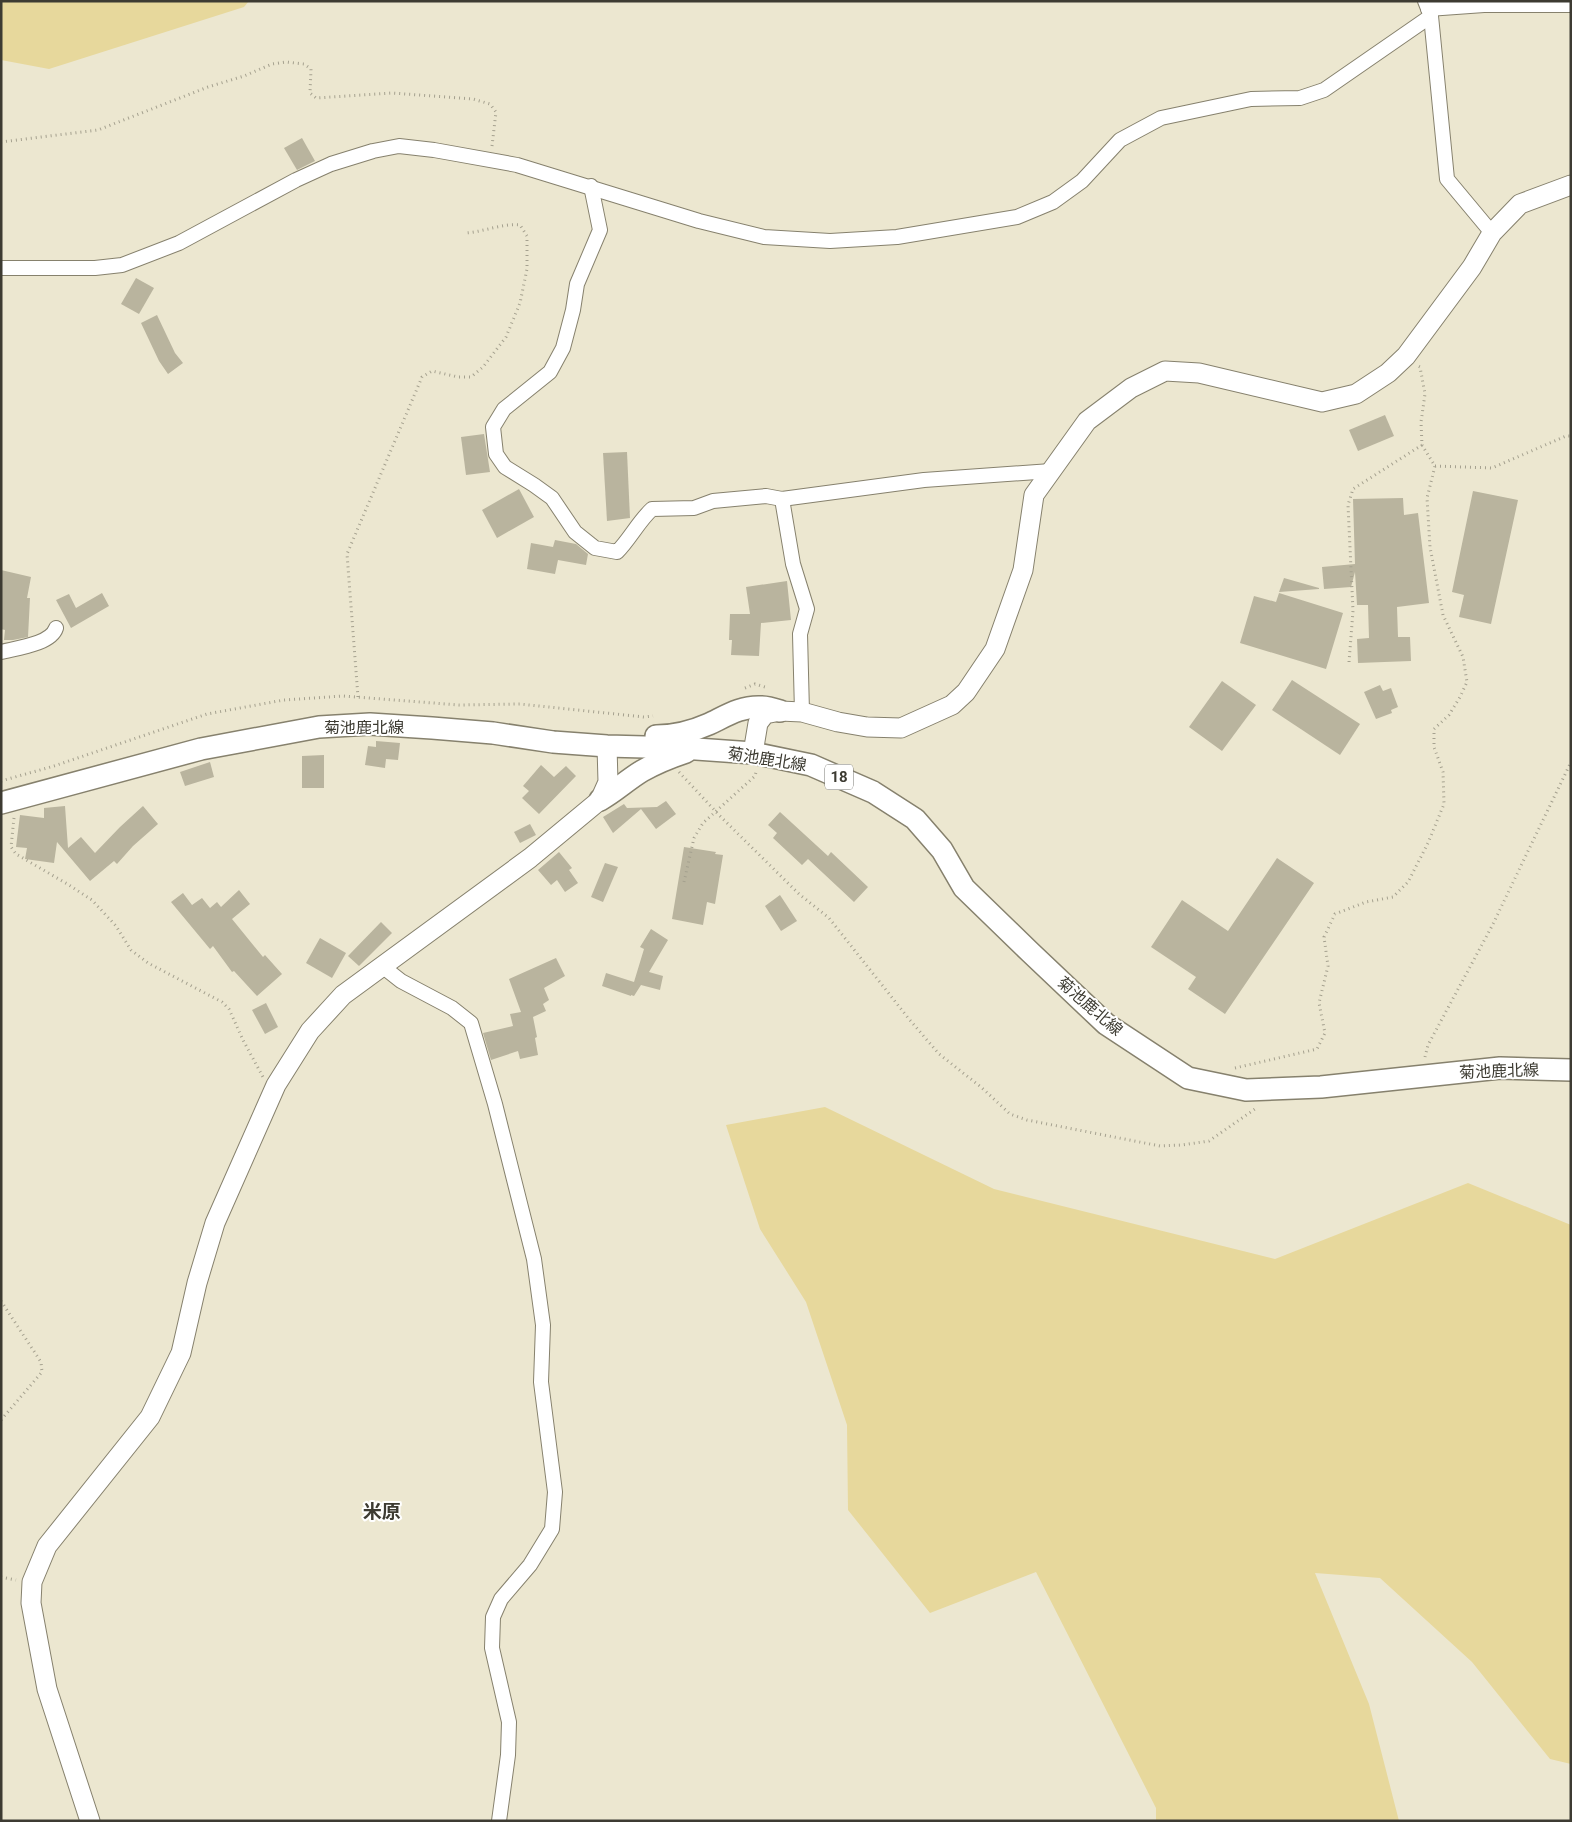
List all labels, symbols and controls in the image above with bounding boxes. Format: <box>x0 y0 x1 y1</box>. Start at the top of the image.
street label: 菊池鹿北線 <box>324 718 404 737</box>
street label: 菊池鹿北線 <box>726 743 808 775</box>
road number: 18 <box>825 764 853 790</box>
street label: 菊池鹿北線 <box>1054 973 1126 1039</box>
street label: 菊池鹿北線 <box>1459 1060 1539 1082</box>
district label: 米原 <box>363 1500 401 1523</box>

